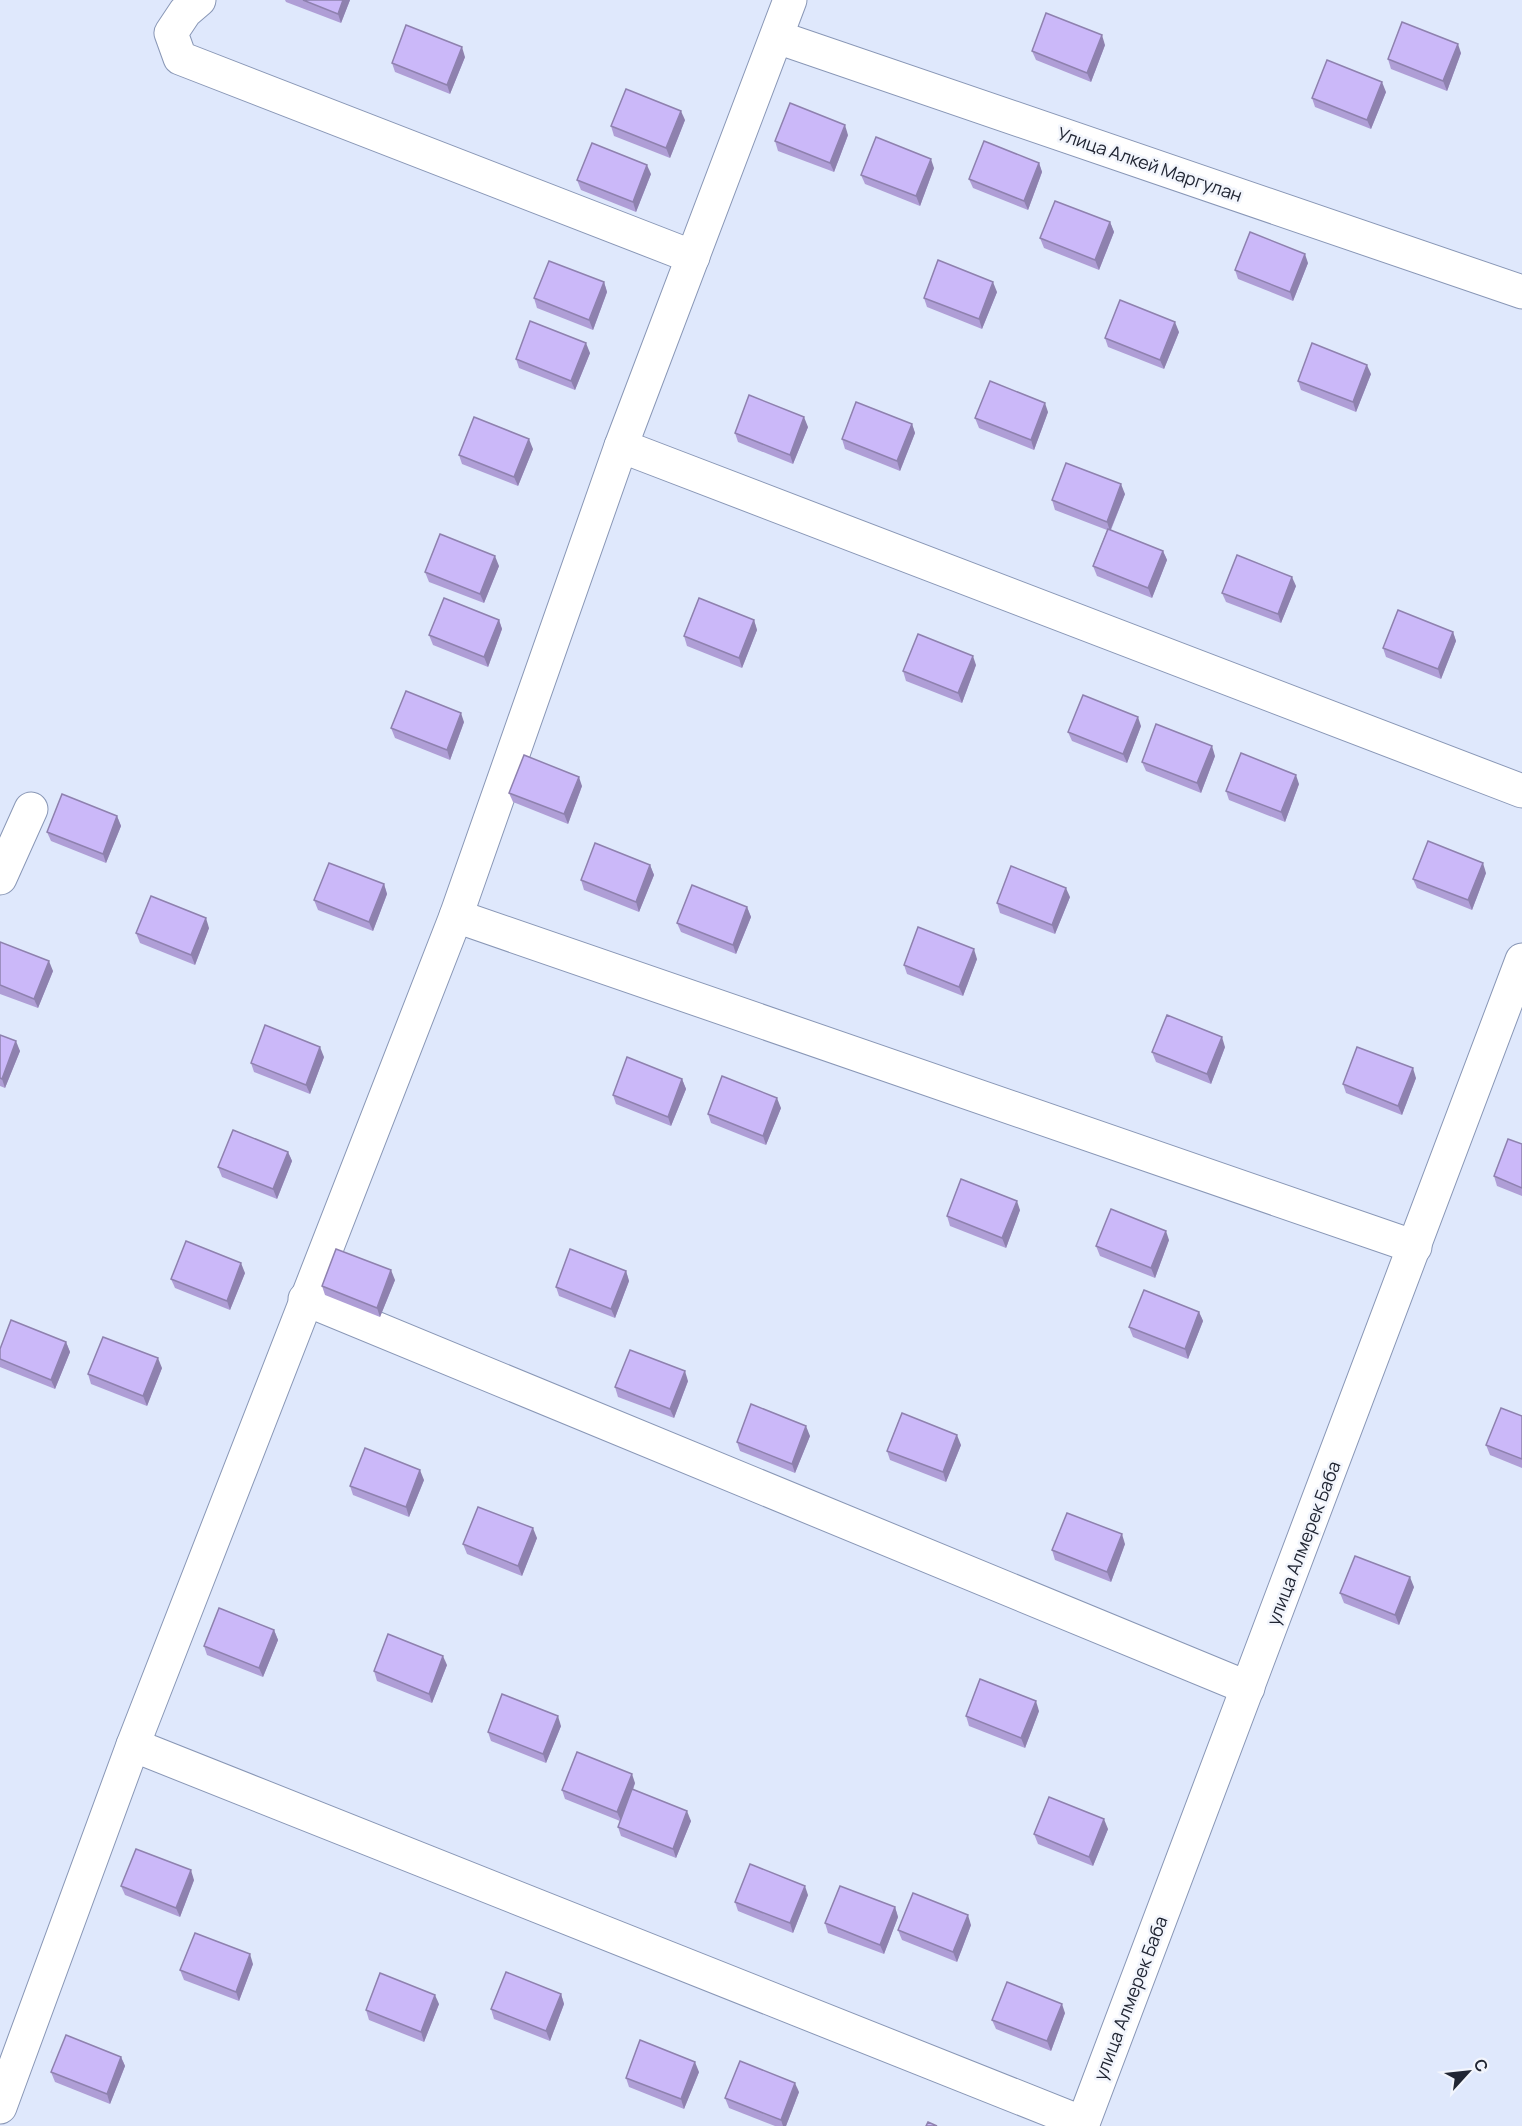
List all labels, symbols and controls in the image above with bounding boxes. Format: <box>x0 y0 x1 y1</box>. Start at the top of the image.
street label: Улица Алкей Маргулан <box>1054 121 1246 207</box>
street label: улица Алмерек Баба <box>1261 1457 1345 1629</box>
street label: улица Алмерек Баба <box>1088 1912 1172 2084</box>
north arrow <box>1438 2042 1498 2102</box>
text: С <box>1469 2055 1494 2076</box>

